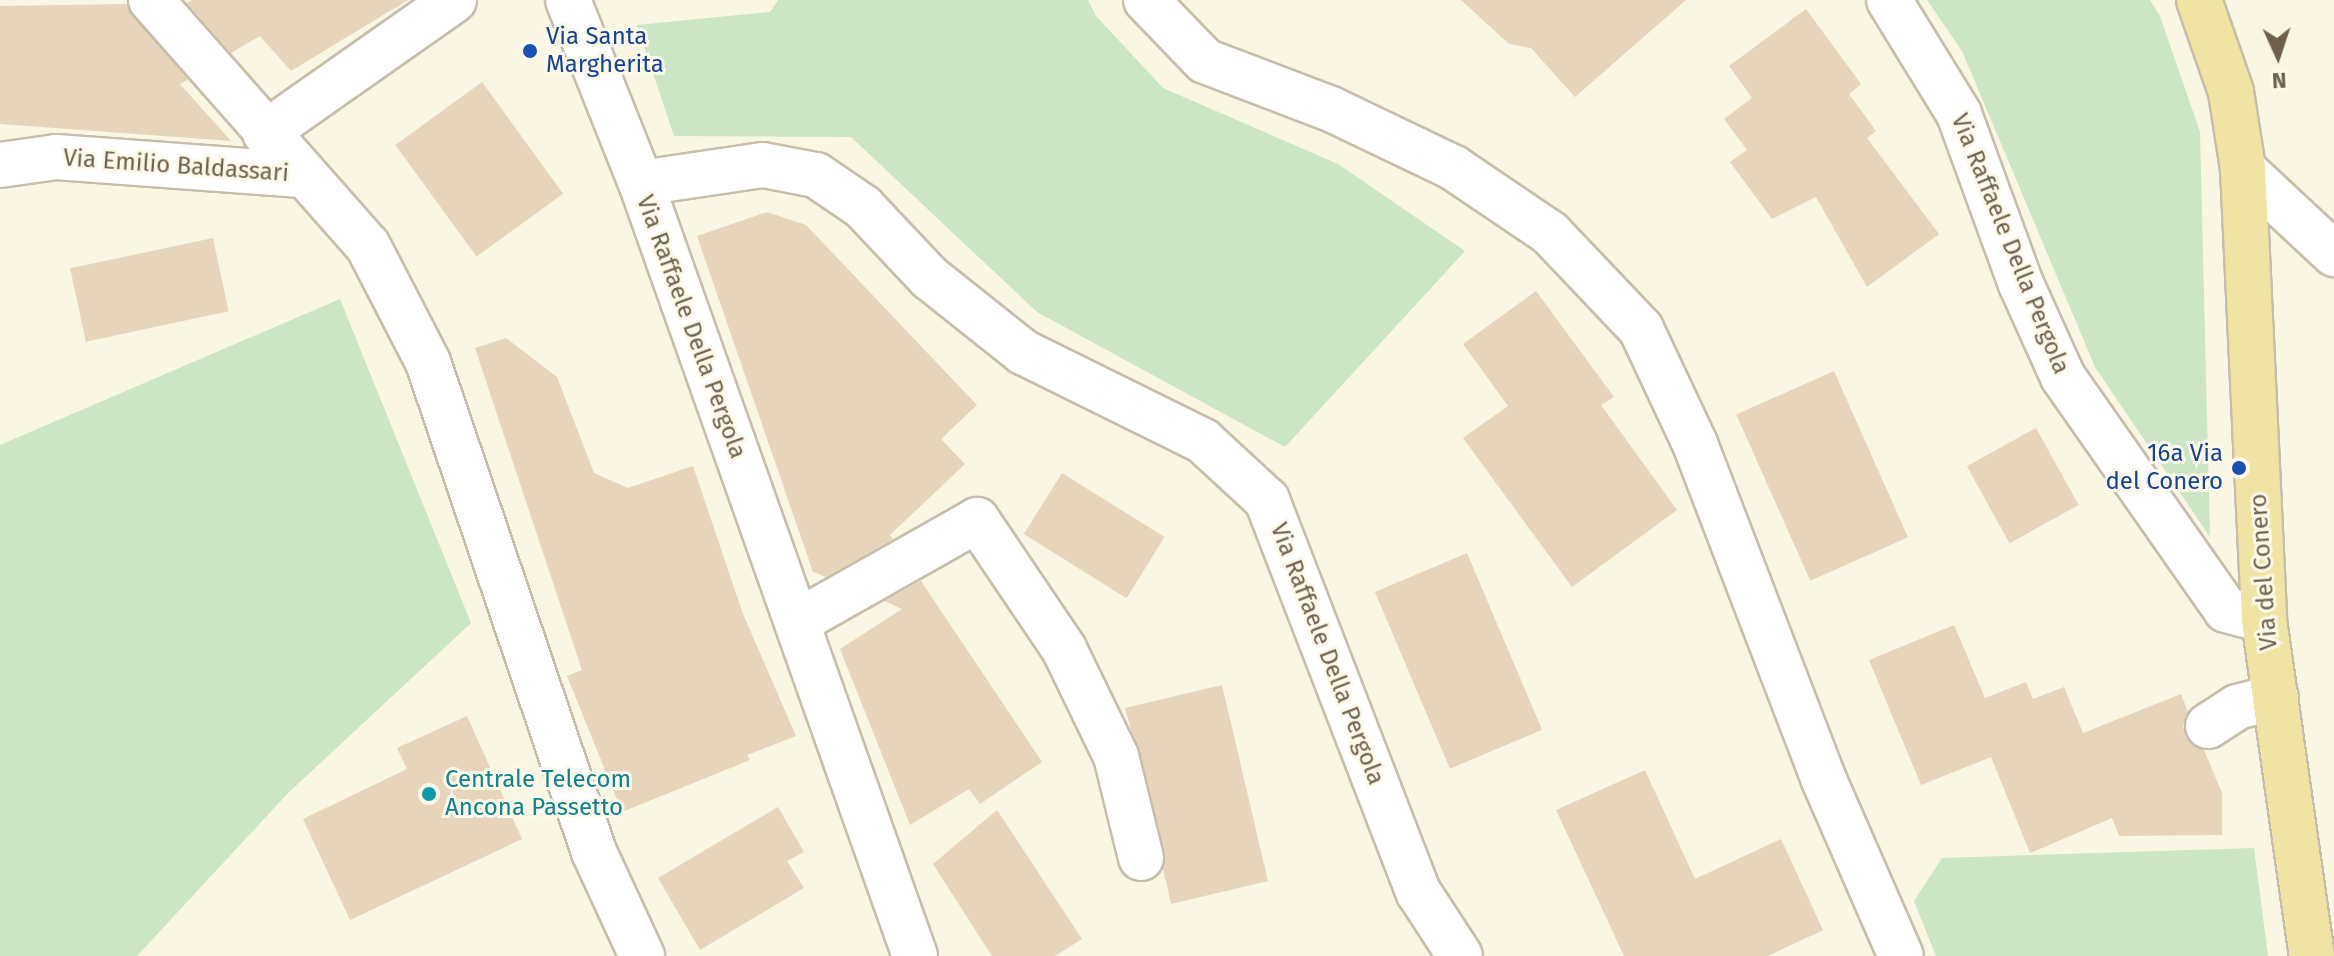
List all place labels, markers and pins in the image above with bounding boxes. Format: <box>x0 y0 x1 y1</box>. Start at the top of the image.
place label: Via Santa Margherita <box>546 23 664 79</box>
marker: Via Santa Margherita <box>521 42 539 60</box>
place label: 16a Via del Conero <box>2105 440 2223 496</box>
marker: 16a Via del Conero <box>2230 459 2248 477</box>
place label: Centrale Telecom Ancona Passetto <box>445 766 631 822</box>
marker: Centrale Telecom Ancona Passetto <box>420 785 438 803</box>

